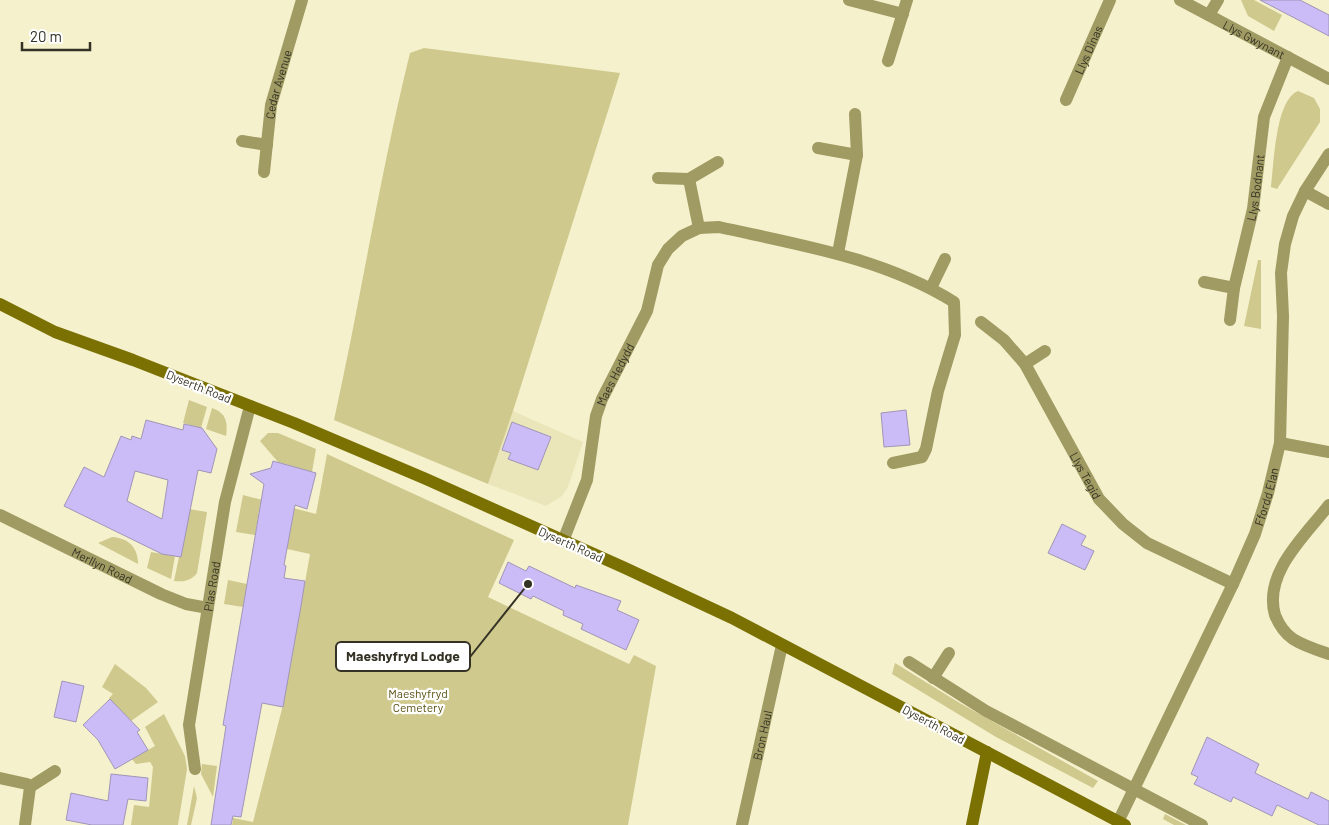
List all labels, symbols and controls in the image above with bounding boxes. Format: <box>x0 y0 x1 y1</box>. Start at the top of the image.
street label: Llys Gwynant <box>1221 17 1288 61</box>
scale bar <box>22 20 90 52</box>
street label: Llys Dinas <box>1071 23 1105 76</box>
text: 20 m <box>30 27 62 45</box>
street label: Cedar Avenue <box>263 48 294 120</box>
street label: Llys Bodnant <box>1243 154 1266 222</box>
street label: Maes Hedydd <box>593 341 636 407</box>
street label: Dyserth Road <box>164 367 234 405</box>
street label: Llys Tegid <box>1068 449 1104 501</box>
street label: Ffordd Elan <box>1251 466 1281 527</box>
street label: Dyserth Road <box>537 524 605 564</box>
street label: Merllyn Road <box>70 544 135 586</box>
street label: Plas Road <box>200 560 222 612</box>
callout: Maeshyfryd Lodge <box>336 642 470 671</box>
text: Maeshyfryd Lodge <box>346 647 460 664</box>
park label: Maeshyfryd Cemetery <box>388 686 448 714</box>
street label: Dyserth Road <box>900 702 968 746</box>
street label: Bron Haul <box>750 709 774 761</box>

